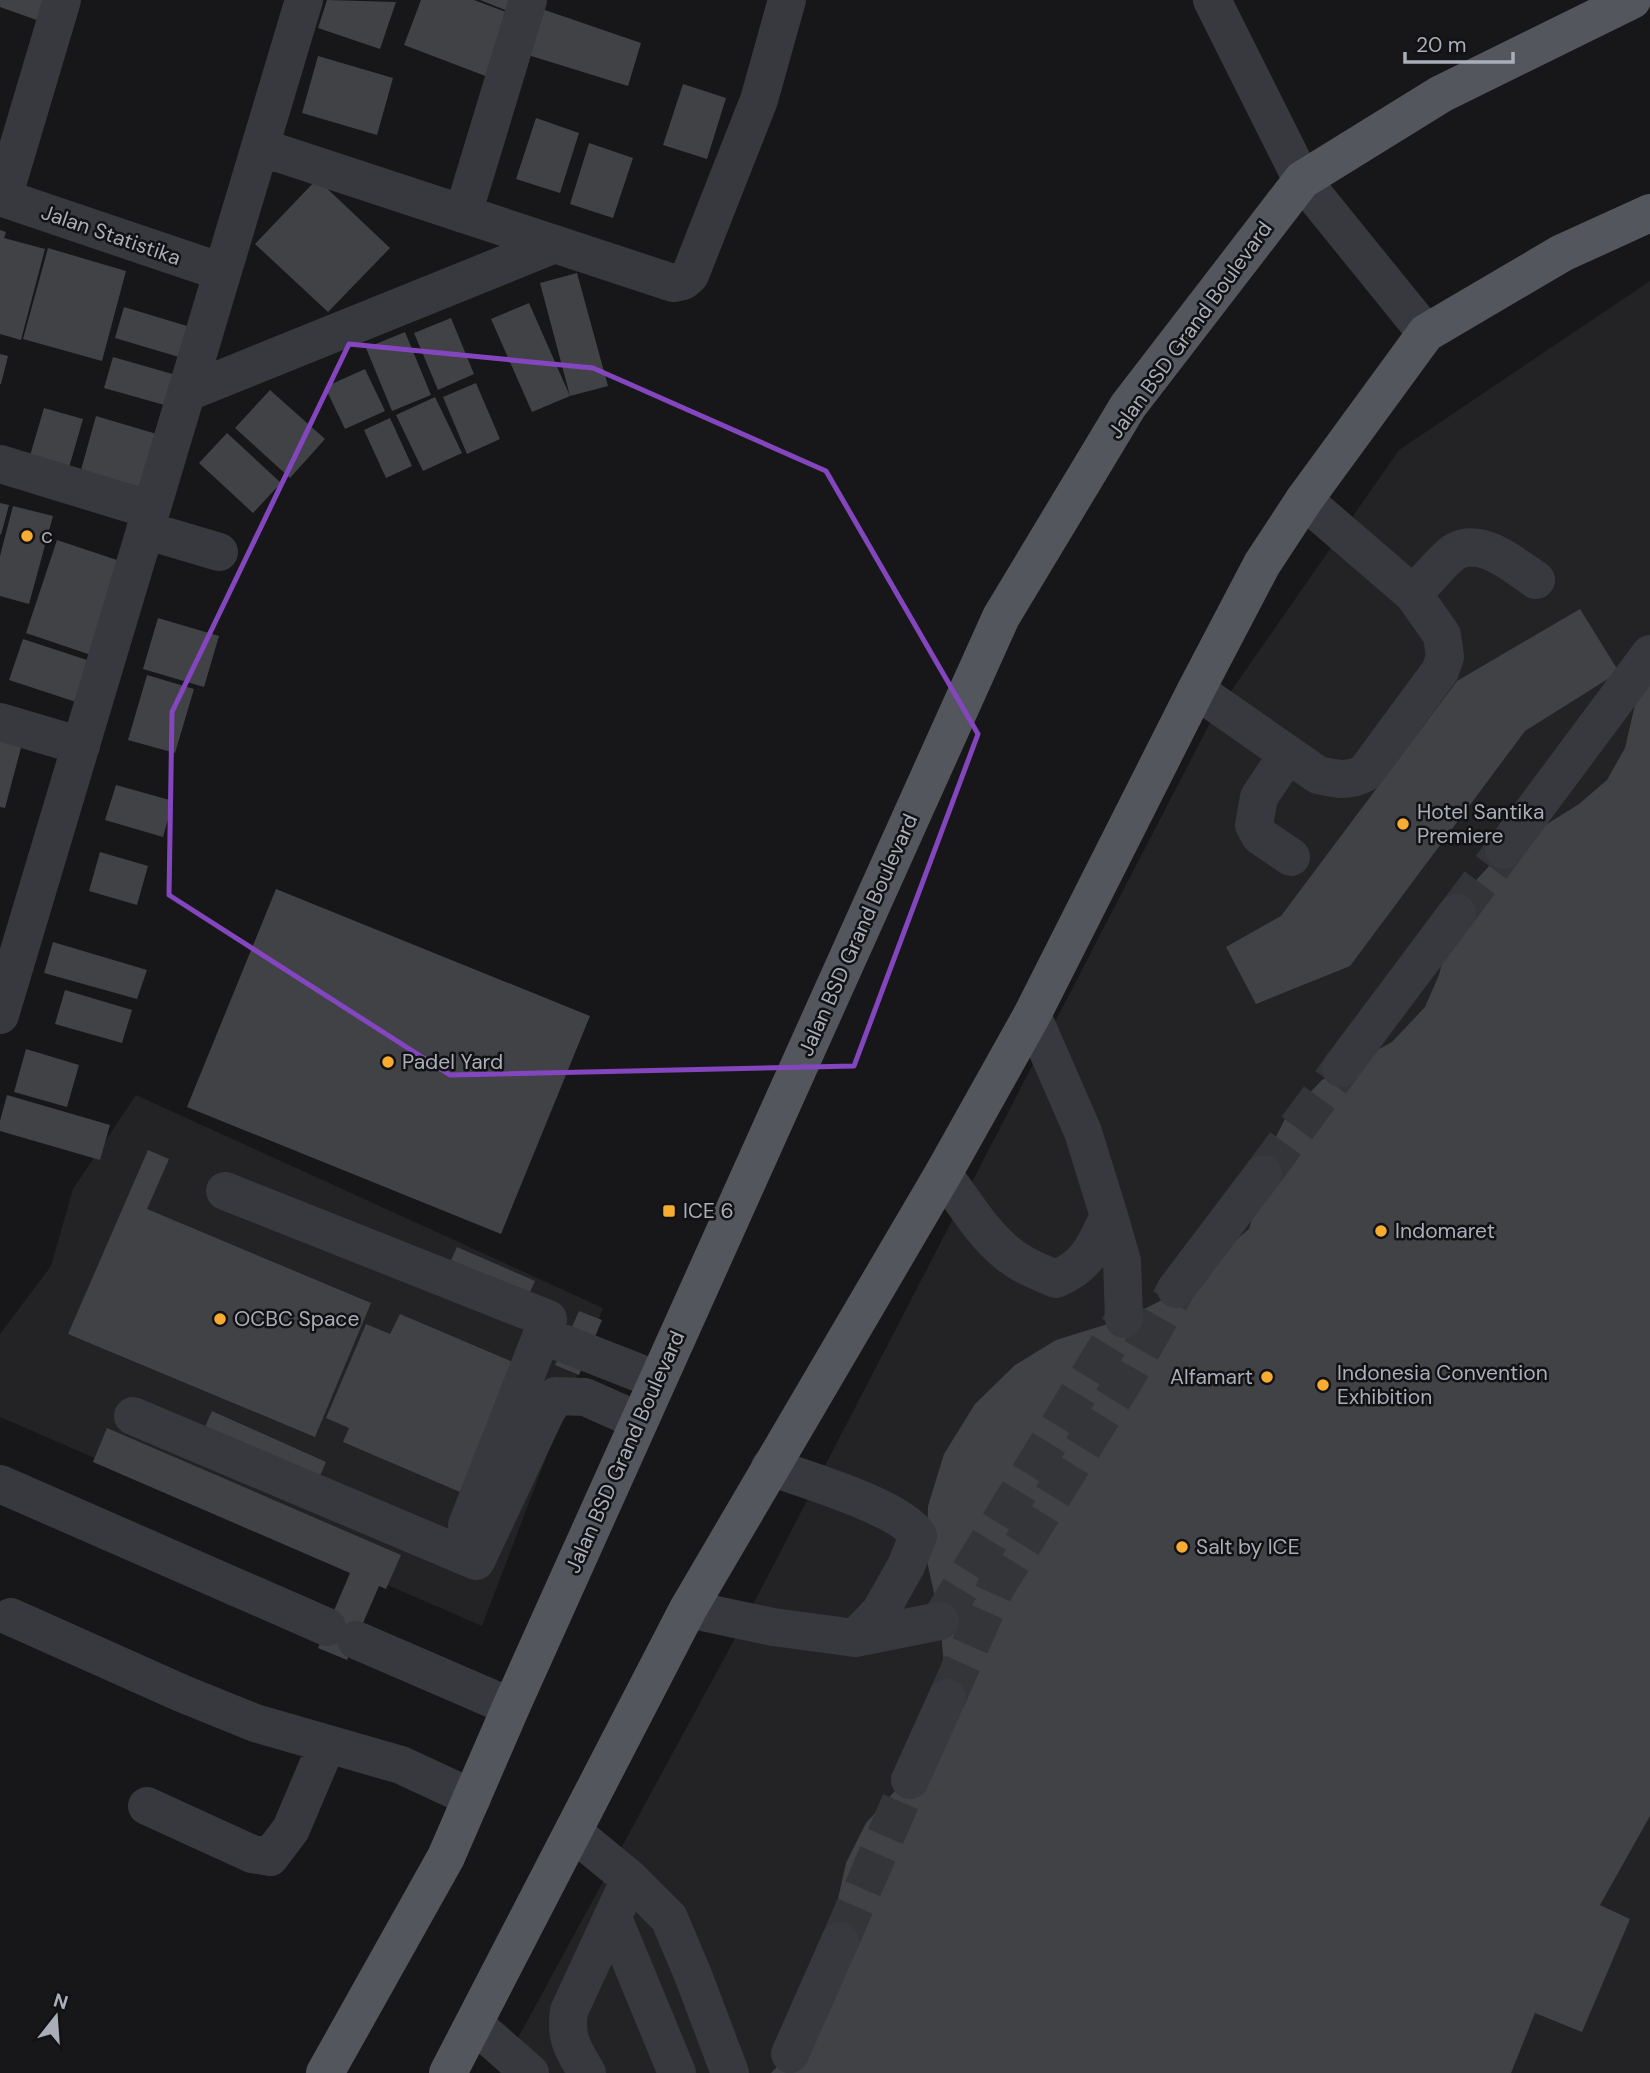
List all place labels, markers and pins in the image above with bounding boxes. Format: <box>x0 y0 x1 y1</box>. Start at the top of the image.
place label: c <box>41 522 53 550</box>
marker: c <box>19 528 35 544</box>
place label: Hotel Santika Premiere <box>1417 798 1544 850</box>
marker: Hotel Santika Premiere <box>1395 816 1411 832</box>
place label: Padel Yard <box>402 1048 503 1076</box>
marker: Padel Yard <box>380 1054 396 1070</box>
place label: ICE 6 <box>683 1197 734 1225</box>
marker: ICE 6 <box>661 1203 677 1219</box>
place label: Indomaret <box>1395 1217 1495 1245</box>
marker: Indomaret <box>1373 1223 1389 1239</box>
place label: OCBC Space <box>234 1305 359 1333</box>
marker: OCBC Space <box>212 1311 228 1327</box>
place label: Indonesia Convention Exhibition <box>1337 1359 1548 1411</box>
place label: Alfamart <box>1170 1363 1253 1391</box>
marker: Alfamart <box>1259 1369 1275 1385</box>
marker: Indonesia Convention Exhibition <box>1315 1377 1331 1393</box>
place label: Salt by ICE <box>1196 1533 1300 1561</box>
marker: Salt by ICE <box>1174 1539 1190 1555</box>

